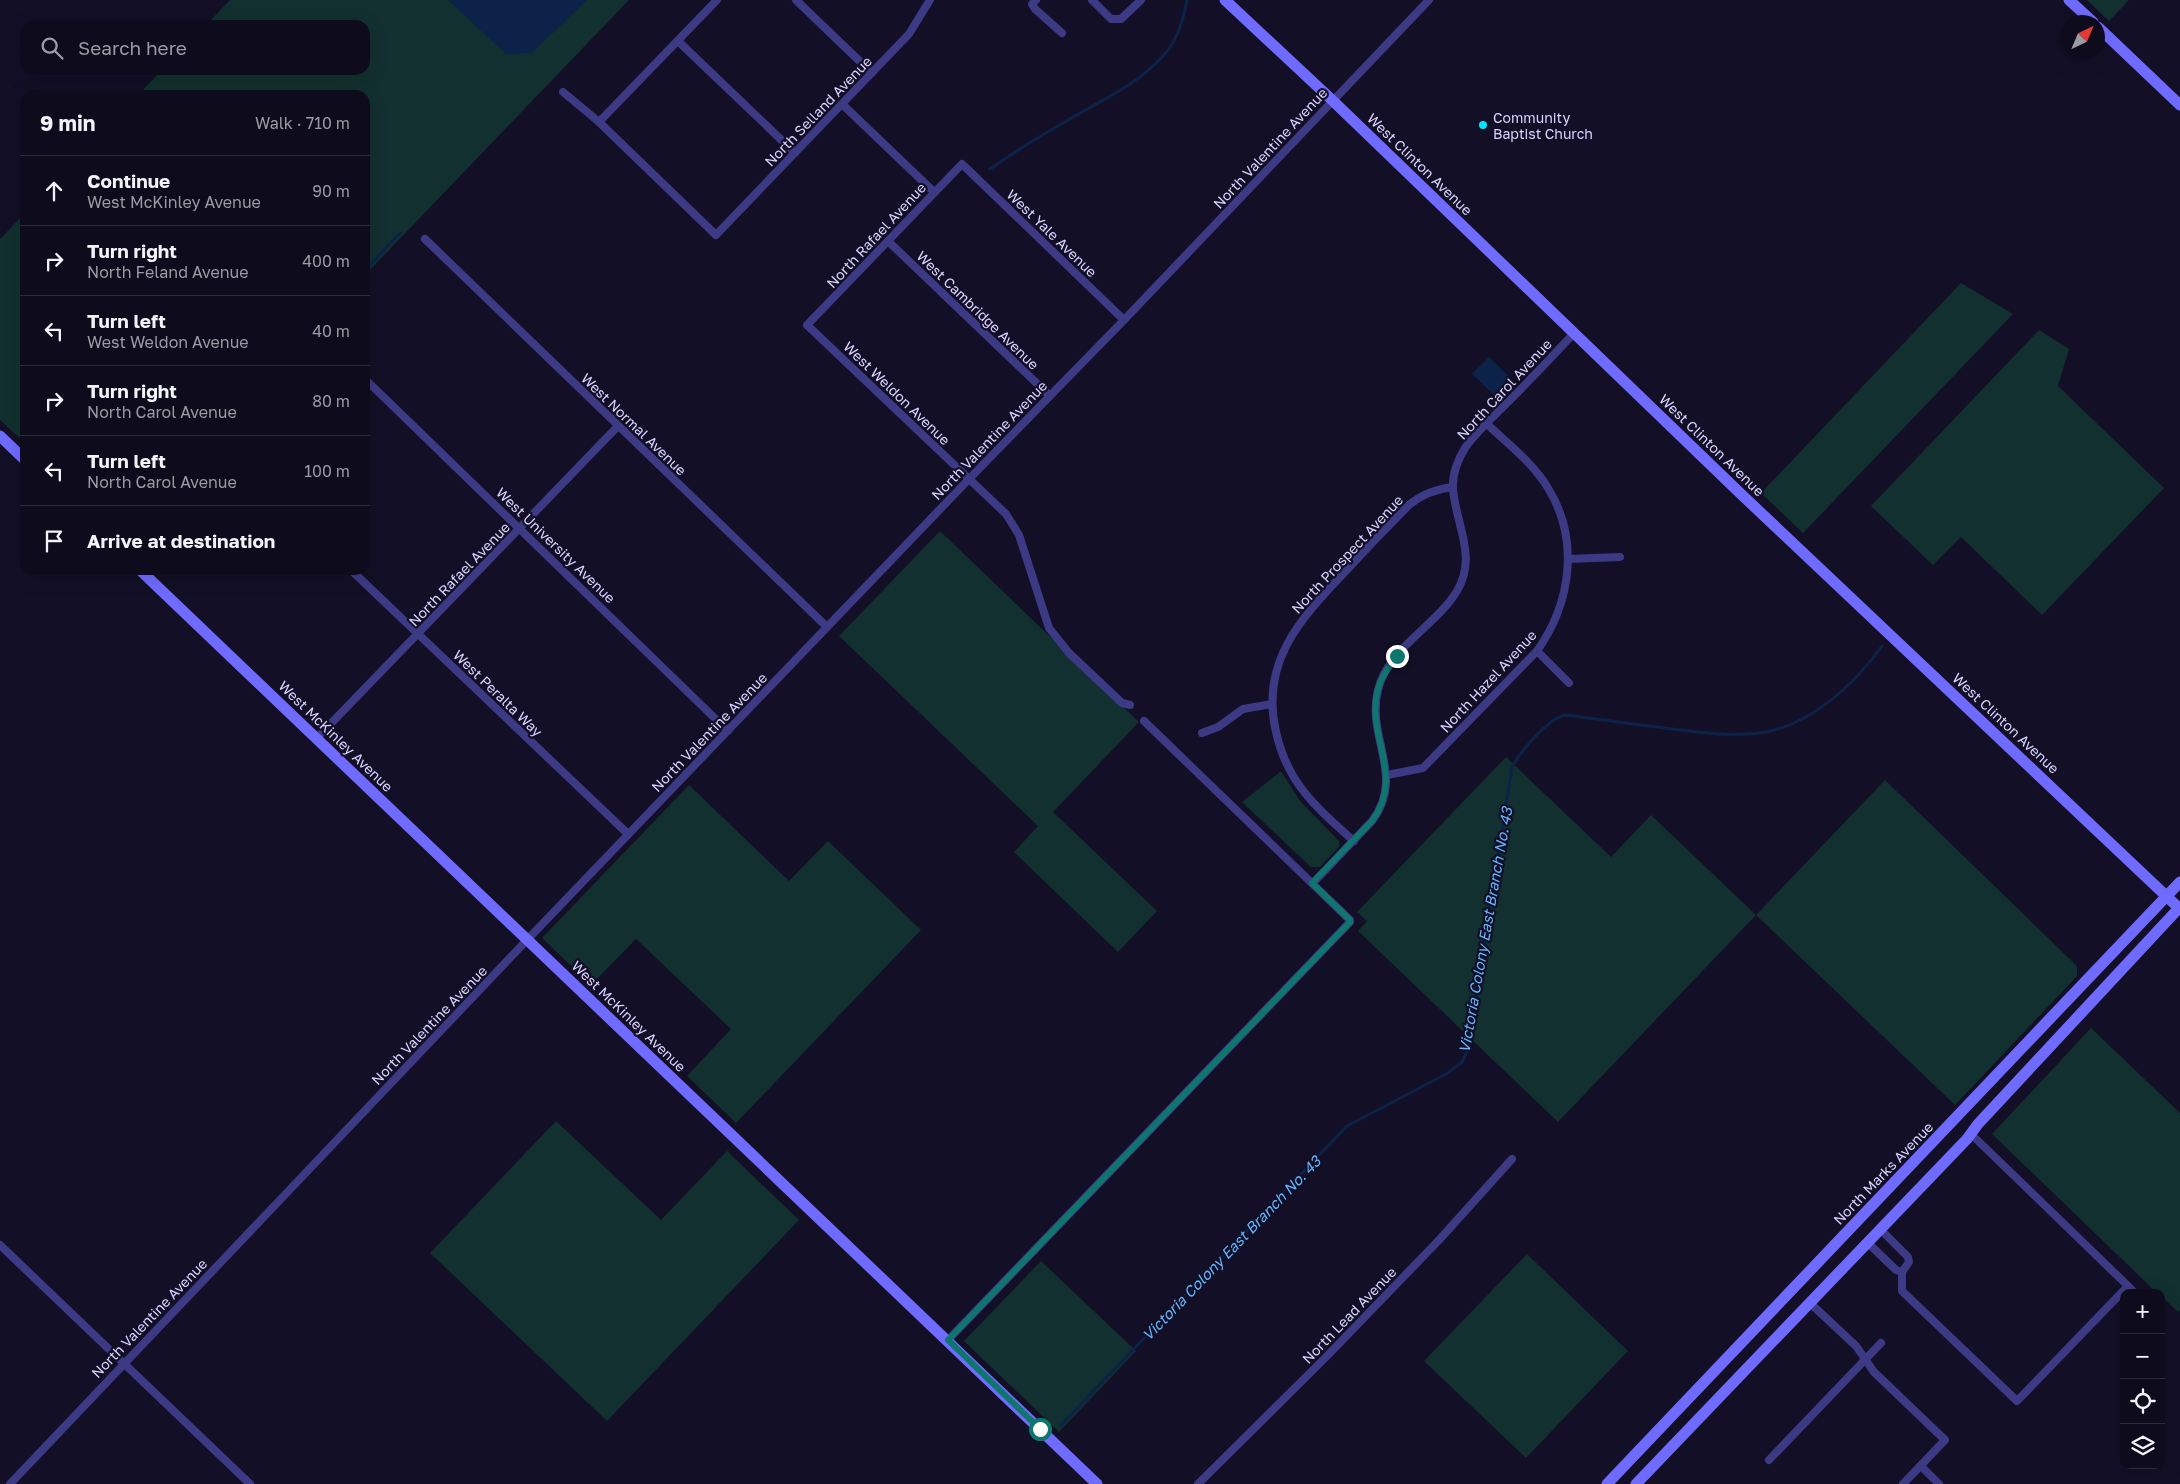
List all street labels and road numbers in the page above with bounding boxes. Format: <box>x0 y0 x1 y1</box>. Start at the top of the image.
street label: North Selland Avenue <box>761 52 875 170</box>
street label: North Valentine Avenue <box>1210 84 1330 212</box>
street label: West Clinton Avenue <box>1364 110 1476 218</box>
street label: North Rafael Avenue <box>823 179 929 291</box>
street label: West Yale Avenue <box>1003 186 1101 280</box>
street label: West Cambridge Avenue <box>913 247 1043 373</box>
street label: North Carol Avenue <box>1453 335 1555 443</box>
street label: West Weldon Avenue <box>840 338 954 448</box>
street label: West Normal Avenue <box>578 369 690 479</box>
street label: North Valentine Avenue <box>928 377 1050 503</box>
street label: West Clinton Avenue <box>1656 391 1768 499</box>
street label: West University Avenue <box>493 484 619 606</box>
street label: North Prospect Avenue <box>1288 491 1406 617</box>
street label: North Rafael Avenue <box>405 518 513 630</box>
street label: North Hazel Avenue <box>1436 626 1540 736</box>
street label: West Peralta Way <box>450 646 546 740</box>
street label: North Valentine Avenue <box>648 669 770 795</box>
street label: West Clinton Avenue <box>1949 669 2063 777</box>
street label: West McKinley Avenue <box>275 677 397 795</box>
street label: West McKinley Avenue <box>568 957 690 1075</box>
street label: North Valentine Avenue <box>368 962 490 1088</box>
street label: North Marks Avenue <box>1830 1118 1936 1228</box>
street label: North Valentine Avenue <box>88 1255 210 1381</box>
street label: North Lead Avenue <box>1298 1263 1400 1367</box>

